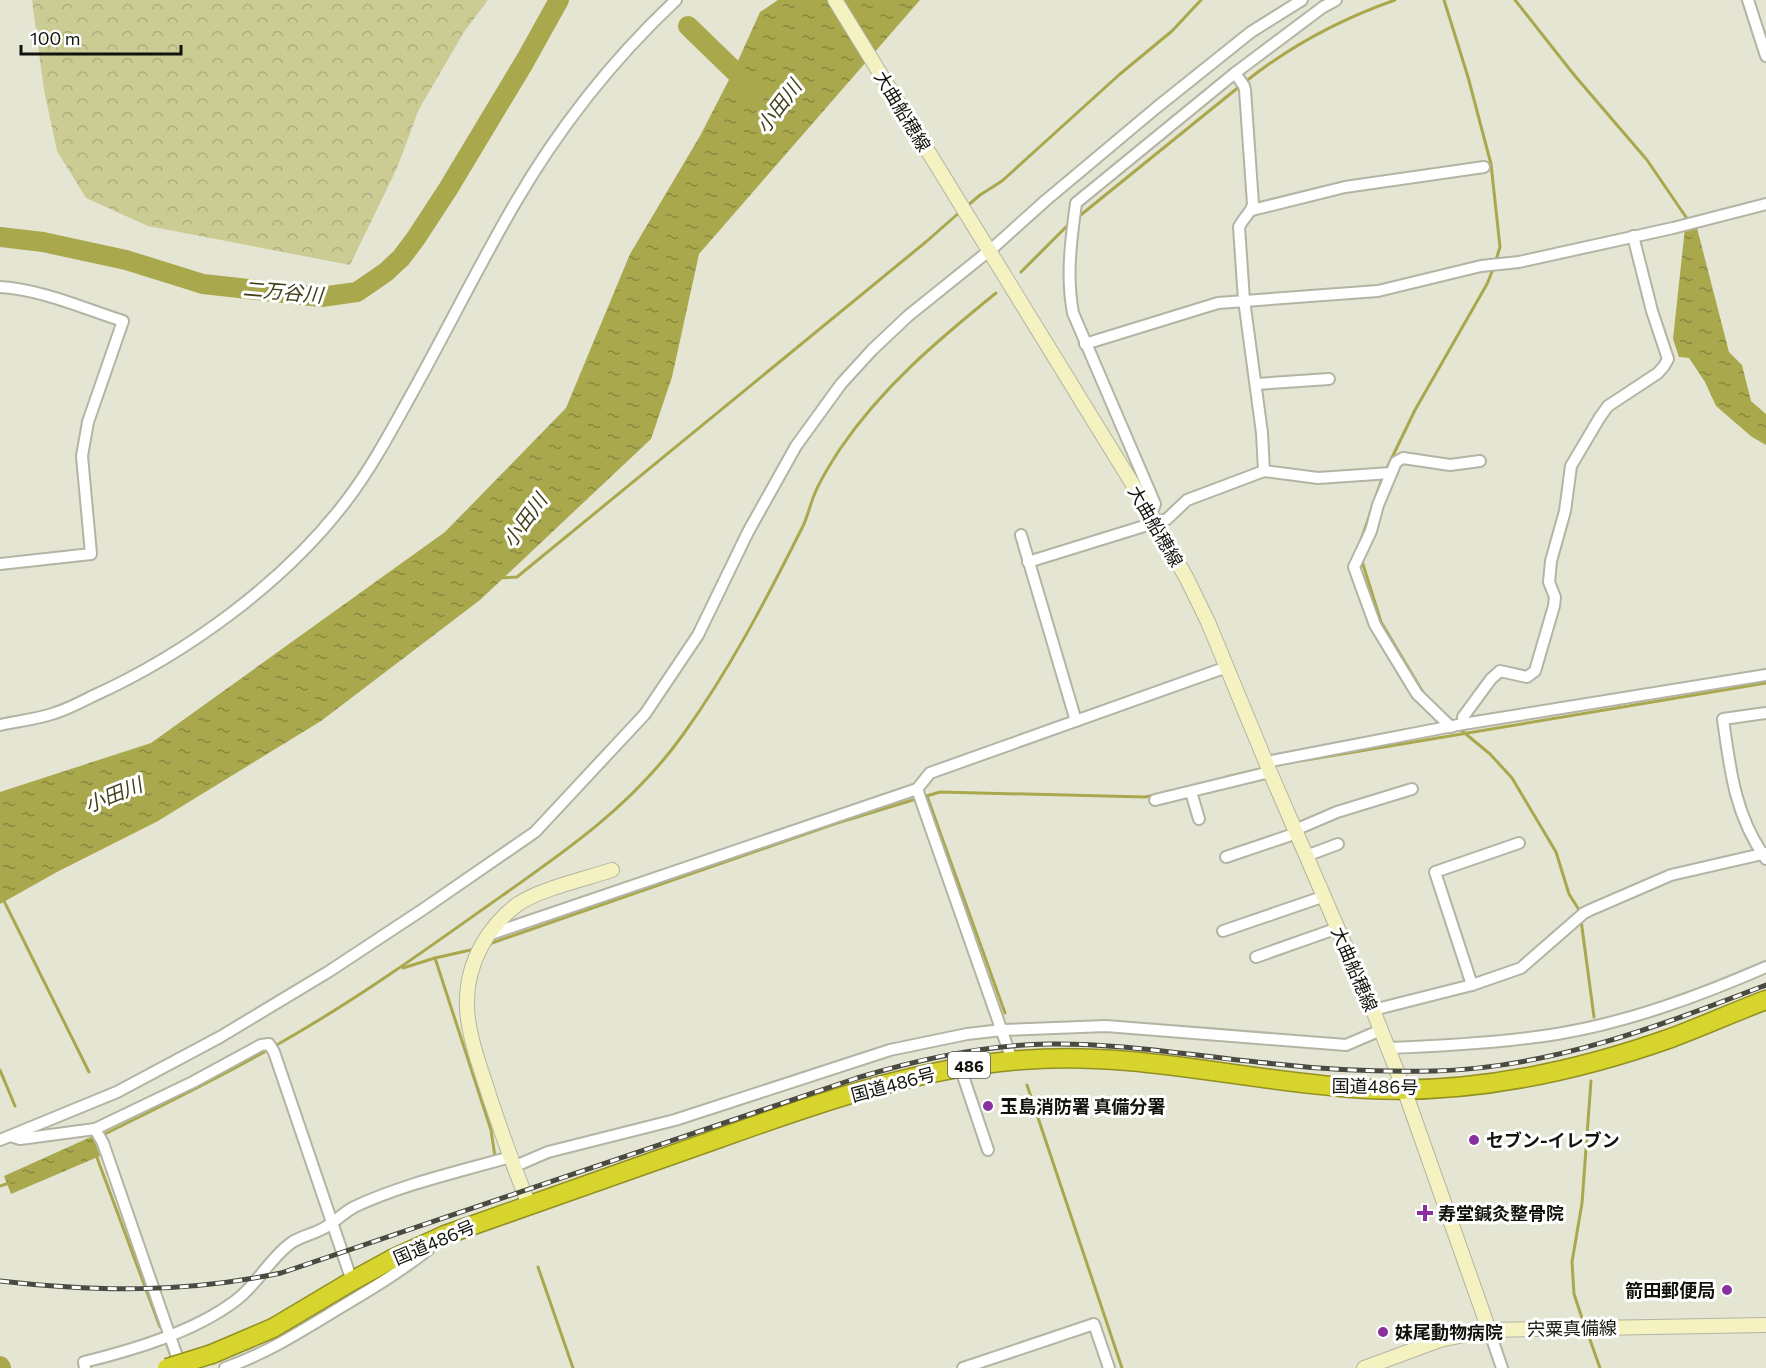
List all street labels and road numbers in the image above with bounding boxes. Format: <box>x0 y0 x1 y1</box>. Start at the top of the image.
street label: 大曲船穂線 <box>870 67 936 155</box>
street label: 大曲船穂線 <box>1124 482 1188 570</box>
street label: 大曲船穂線 <box>1327 923 1383 1015</box>
road number: 486 <box>948 1052 990 1078</box>
street label: 国道486号 <box>848 1062 938 1106</box>
street label: 国道486号 <box>1331 1074 1419 1098</box>
street label: 国道486号 <box>390 1215 478 1269</box>
street label: 宍粟真備線 <box>1527 1316 1617 1340</box>

